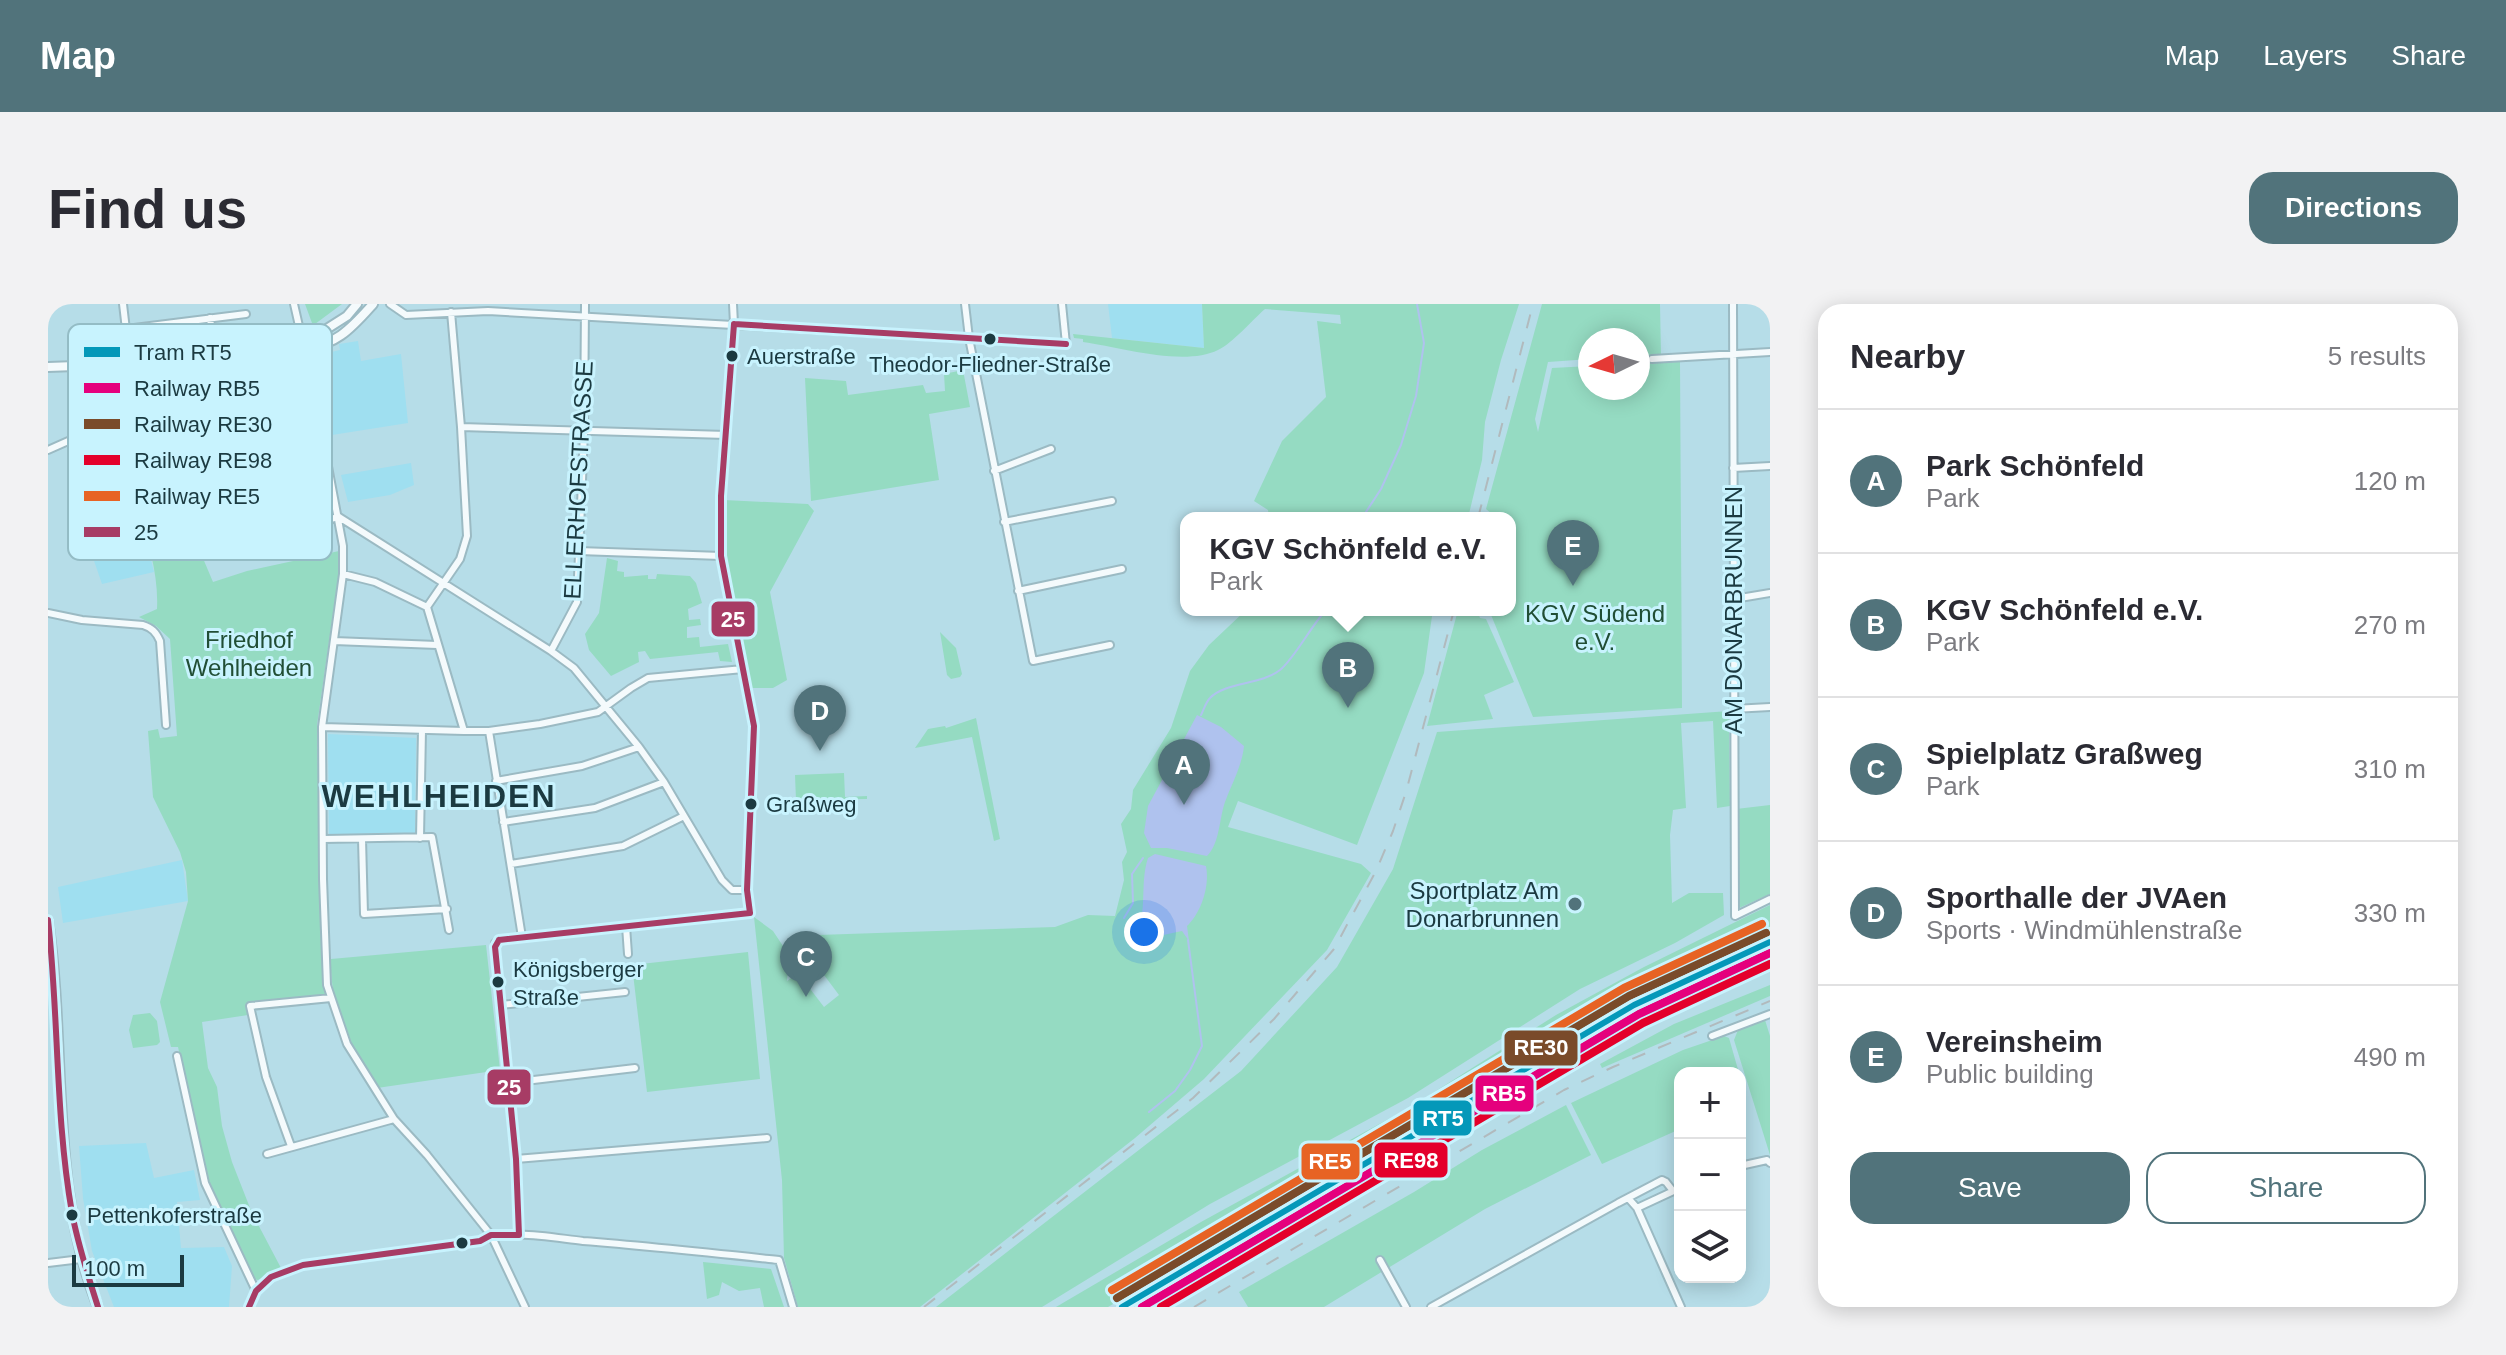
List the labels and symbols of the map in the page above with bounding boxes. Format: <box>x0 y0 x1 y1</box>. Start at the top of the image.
legend <box>68 324 332 560</box>
north arrow <box>1578 328 1650 400</box>
marker: Theodor-Fliedner-Straße <box>982 331 998 347</box>
text: Tram RT5 <box>134 340 232 365</box>
place label: Auerstraße <box>747 344 856 369</box>
marker: Auerstraße <box>724 348 740 364</box>
place label: Theodor-Fliedner-Straße <box>869 352 1111 377</box>
street label: ELLERHOFSTRASSE <box>558 360 598 600</box>
text: Railway RB5 <box>134 376 260 401</box>
text: Railway RE30 <box>134 412 272 437</box>
text: Railway RE98 <box>134 448 272 473</box>
text: Railway RE5 <box>134 484 260 509</box>
street label: AM DONARBRUNNEN <box>1720 486 1747 734</box>
text: 25 <box>134 520 158 545</box>
pin: E <box>1547 520 1599 586</box>
line badge: 25 <box>710 600 756 638</box>
park label: KGV Südend e.V. <box>1525 600 1665 655</box>
text: 25 <box>721 607 745 632</box>
park label: Friedhof Wehlheiden <box>186 626 312 681</box>
pin: B <box>1322 642 1374 708</box>
pin: D <box>794 685 846 751</box>
pin: A <box>1158 739 1210 805</box>
district label: WEHLHEIDEN <box>321 778 557 814</box>
place label: Graßweg <box>766 792 856 817</box>
marker: Graßweg <box>743 796 759 812</box>
place label: Sportplatz Am Donarbrunnen <box>1406 877 1559 932</box>
marker: Sportplatz Am Donarbrunnen <box>1566 895 1584 913</box>
your location <box>1124 912 1164 952</box>
pin: C <box>780 931 832 997</box>
place label: Königsberger Straße <box>513 957 644 1010</box>
marker: Königsberger Straße <box>490 974 506 990</box>
line badge: RE30 <box>1503 1029 1579 1067</box>
text: RE30 <box>1513 1035 1569 1060</box>
line badge: 25 <box>486 1068 532 1106</box>
line badge: RB5 <box>1474 1074 1535 1113</box>
text: 25 <box>497 1075 521 1100</box>
text: RB5 <box>1482 1081 1526 1106</box>
line badge: RT5 <box>1412 1099 1473 1137</box>
text: RT5 <box>1422 1106 1464 1131</box>
line badge: RE98 <box>1373 1141 1449 1179</box>
line badge: RE5 <box>1300 1142 1361 1181</box>
text: RE98 <box>1383 1148 1439 1173</box>
text: RE5 <box>1309 1149 1351 1174</box>
place label: Pettenkoferstraße <box>87 1203 262 1228</box>
marker: Pettenkoferstraße <box>64 1207 80 1223</box>
unlabelled marker <box>454 1235 470 1251</box>
scale bar <box>72 1251 184 1287</box>

